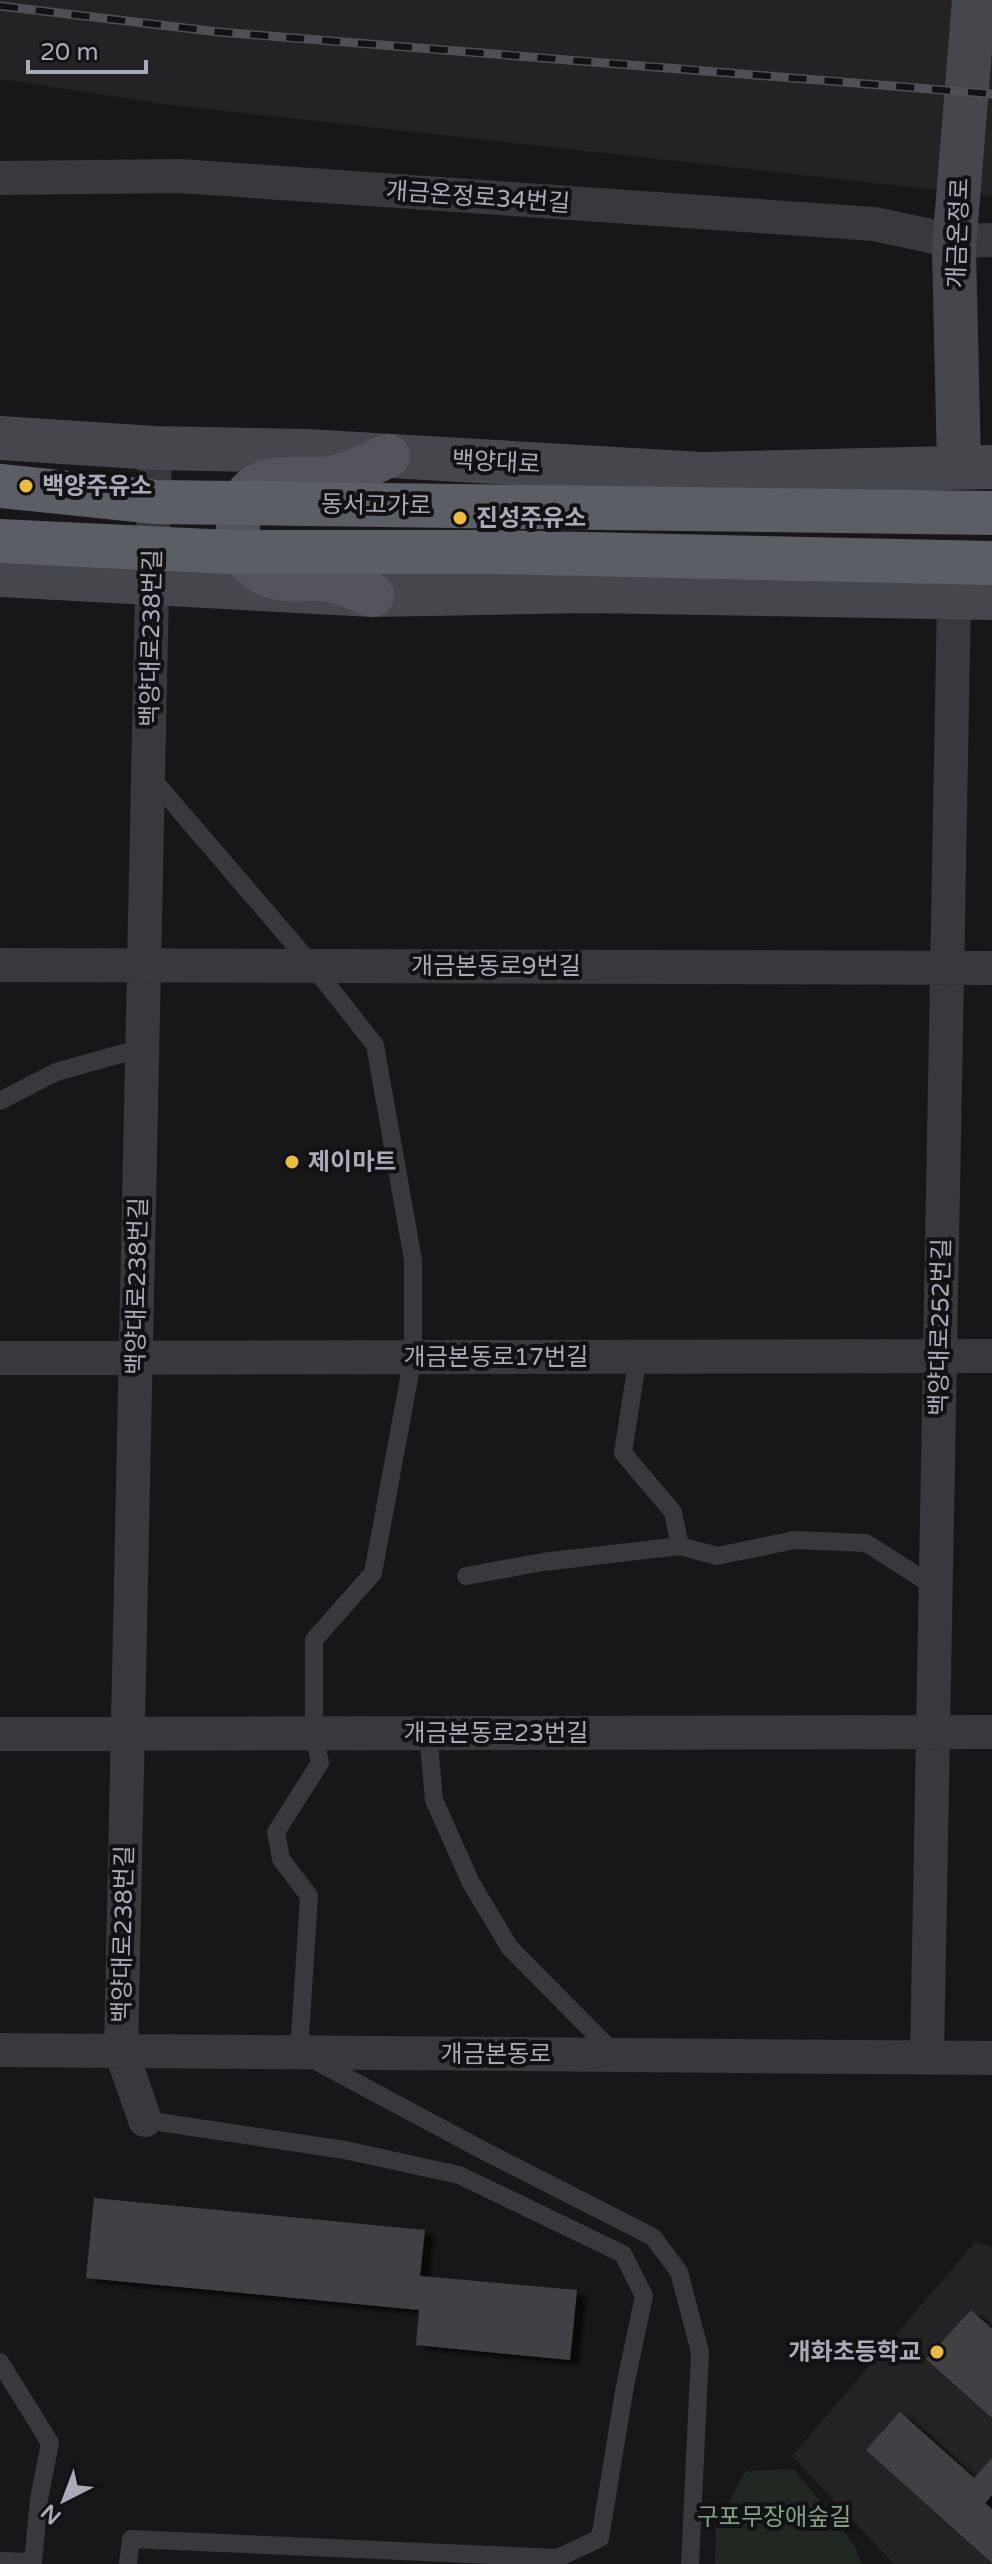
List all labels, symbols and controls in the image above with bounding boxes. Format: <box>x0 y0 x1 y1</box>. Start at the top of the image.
scale bar <box>28 24 146 74</box>
text: 20 m <box>40 38 98 67</box>
street label: 개금온정로34번길 <box>385 177 571 218</box>
street label: 개금온정로 <box>942 177 975 289</box>
street label: 백양대로 <box>451 446 541 479</box>
place label: 백양주유소 <box>42 472 152 501</box>
marker: 백양주유소 <box>17 477 35 495</box>
street label: 동서고가로 <box>321 490 431 521</box>
place label: 진성주유소 <box>476 504 586 533</box>
marker: 진성주유소 <box>451 509 469 527</box>
street label: 백양대로238번길 <box>135 549 168 727</box>
street label: 개금본동로9번길 <box>411 952 581 981</box>
place label: 제이마트 <box>308 1148 396 1177</box>
marker: 제이마트 <box>283 1153 301 1171</box>
street label: 백양대로238번길 <box>121 1197 154 1375</box>
street label: 백양대로252번길 <box>924 1238 957 1416</box>
street label: 개금본동로17번길 <box>404 1343 588 1372</box>
street label: 개금본동로23번길 <box>404 1719 588 1748</box>
street label: 백양대로238번길 <box>107 1845 140 2023</box>
street label: 개금본동로 <box>441 2040 551 2069</box>
place label: 개화초등학교 <box>789 2338 921 2367</box>
marker: 개화초등학교 <box>928 2343 946 2361</box>
north arrow <box>24 2460 104 2540</box>
text: N <box>36 2499 67 2530</box>
park label: 구포무장애숲길 <box>697 2503 851 2532</box>

